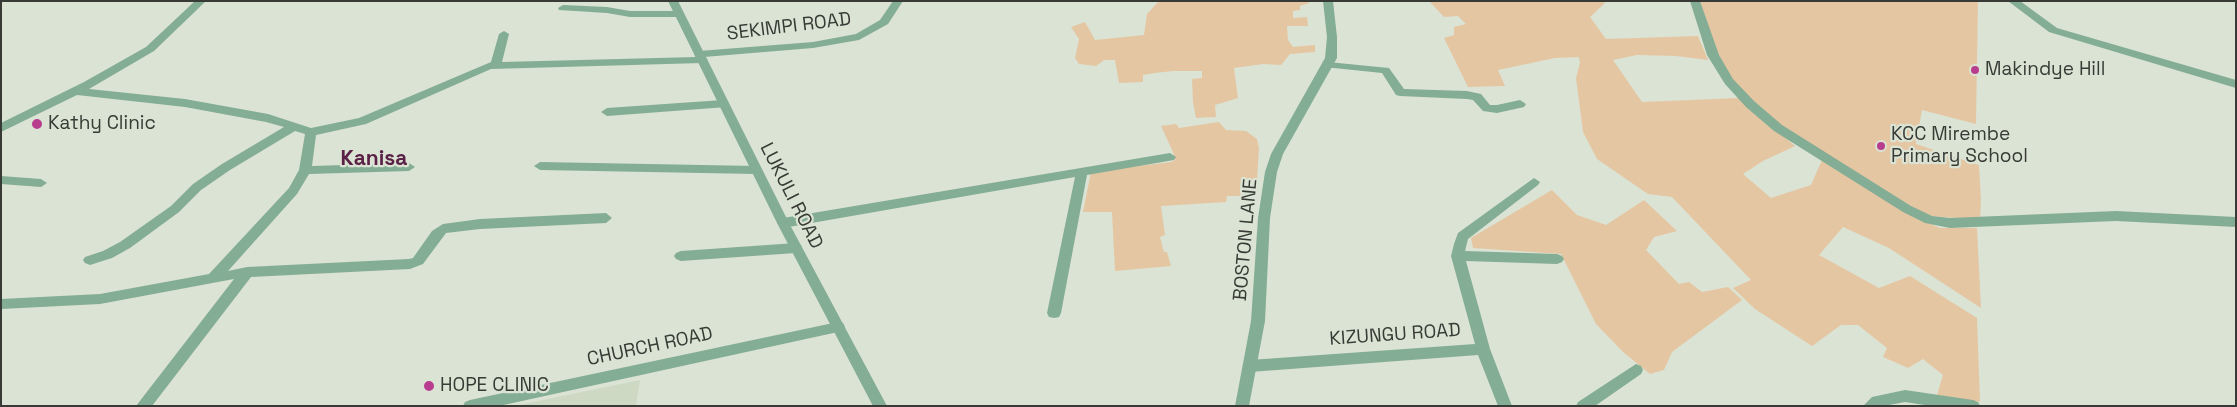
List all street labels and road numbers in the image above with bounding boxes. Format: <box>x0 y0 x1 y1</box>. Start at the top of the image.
street label: SEKIMPI ROAD <box>726 8 852 46</box>
street label: LUKULI ROAD <box>755 139 827 253</box>
street label: BOSTON LANE <box>1229 178 1263 302</box>
street label: KIZUNGU ROAD <box>1329 319 1461 351</box>
street label: CHURCH ROAD <box>585 323 715 371</box>

